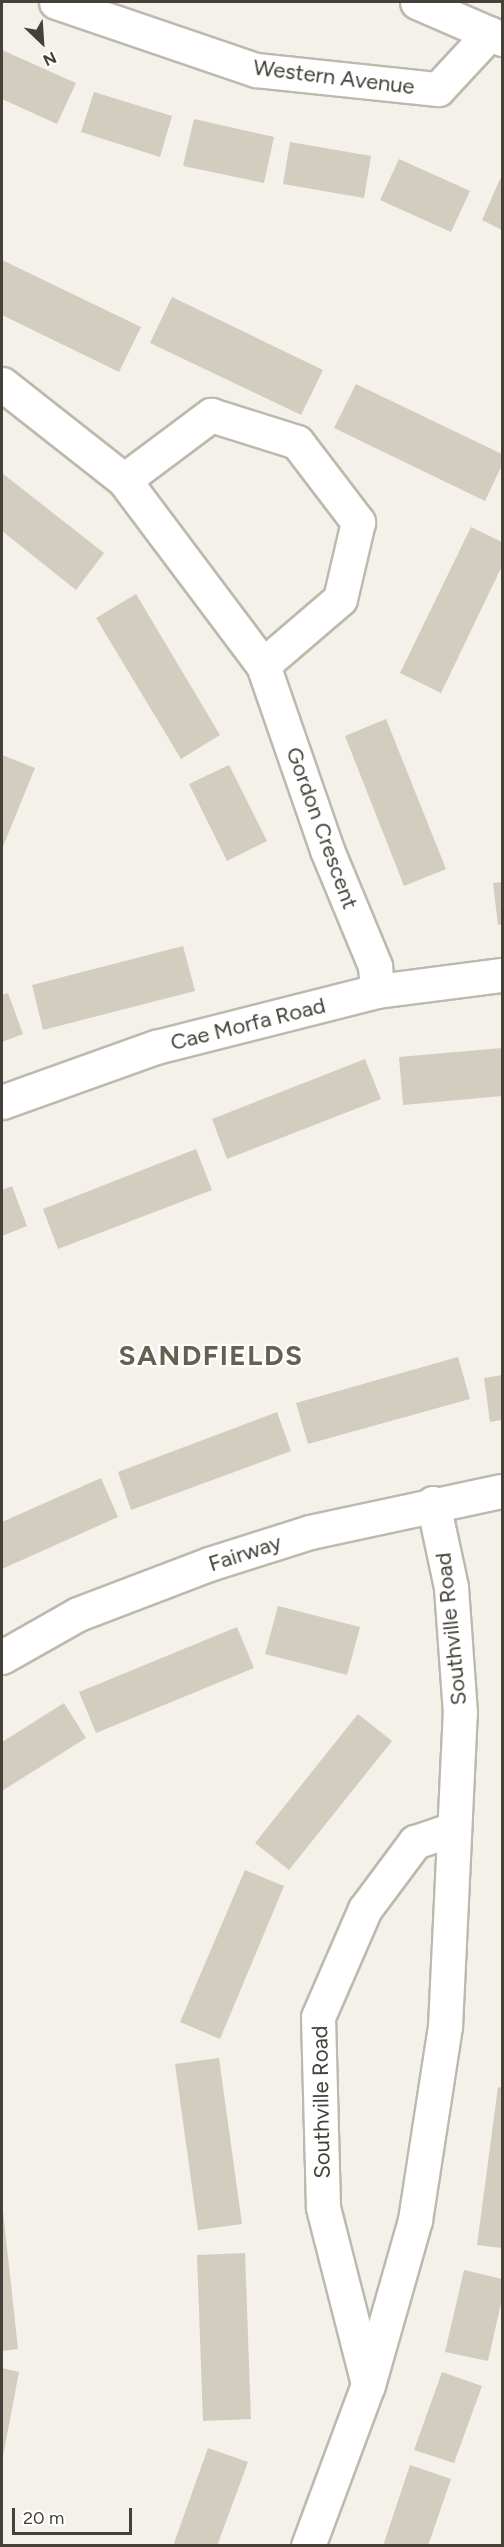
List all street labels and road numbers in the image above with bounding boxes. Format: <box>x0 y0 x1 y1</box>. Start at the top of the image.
street label: Western Avenue <box>252 54 416 100</box>
street label: Gordon Crescent <box>280 743 364 913</box>
street label: Cae Morfa Road <box>168 992 328 1056</box>
street label: Fairway <box>205 1529 285 1577</box>
street label: Southville Road <box>430 1551 472 1707</box>
street label: Southville Road <box>306 2025 336 2179</box>

